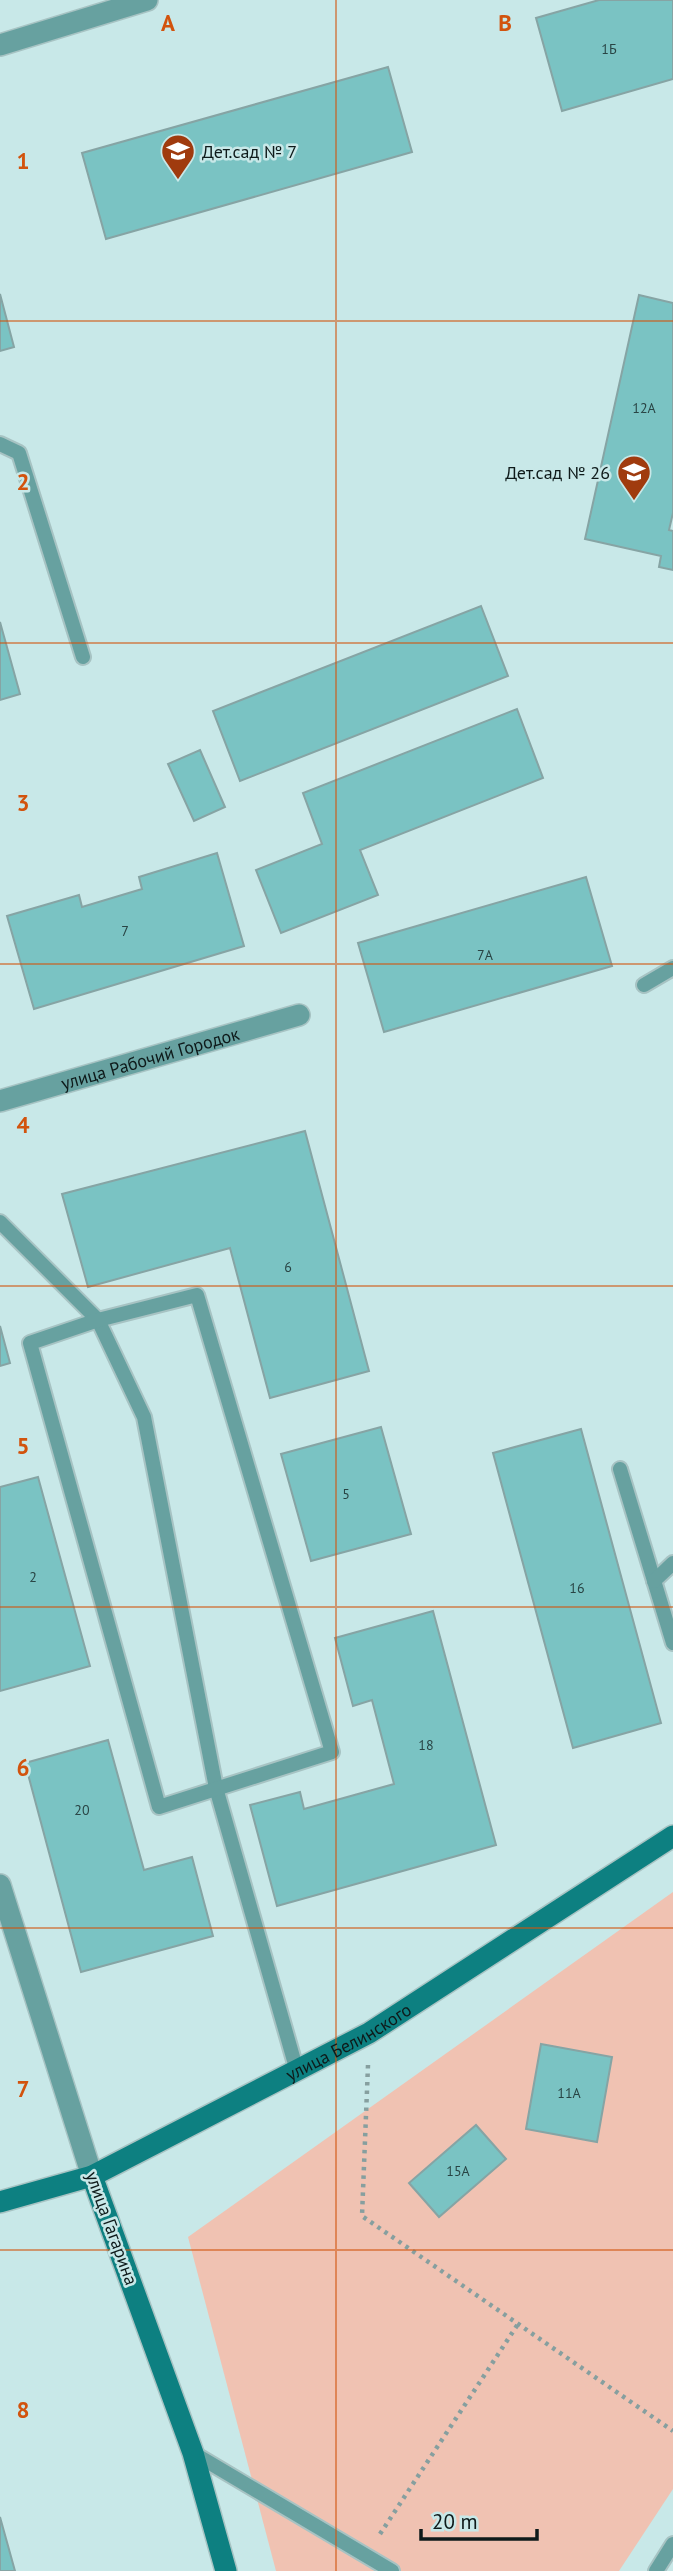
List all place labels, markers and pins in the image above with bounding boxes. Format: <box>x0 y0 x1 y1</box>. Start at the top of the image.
school or university icon: Дет.сад № 7 <box>159 132 197 181</box>
place label: Дет.сад № 7 <box>202 140 297 163</box>
school or university icon: Дет.сад № 26 <box>615 453 653 502</box>
place label: Дет.сад № 26 <box>505 461 610 484</box>

